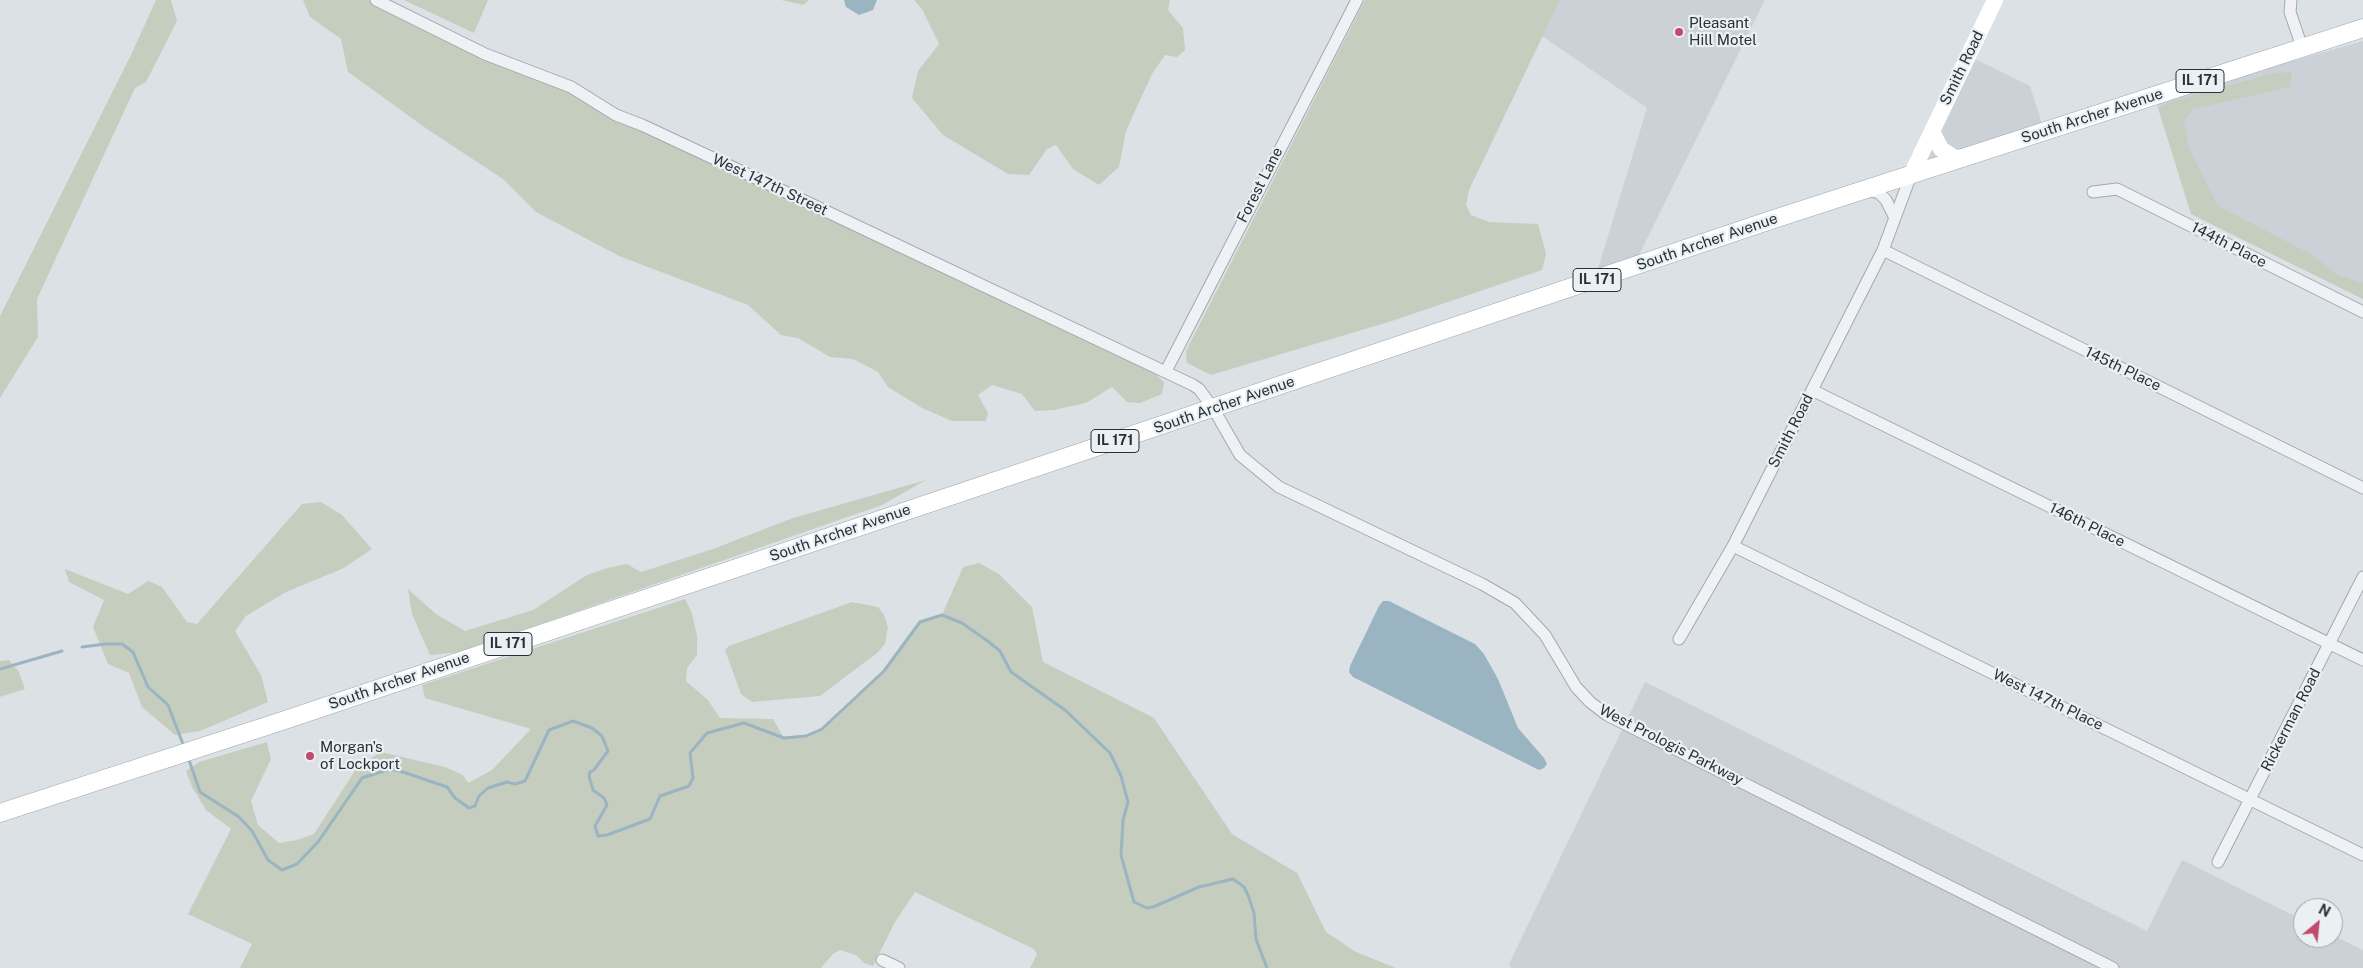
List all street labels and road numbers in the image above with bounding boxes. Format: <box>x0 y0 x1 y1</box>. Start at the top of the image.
street label: Smith Road <box>1936 28 1988 108</box>
road number: IL 171 <box>2176 70 2224 92</box>
street label: South Archer Avenue <box>2019 85 2165 147</box>
street label: Forest Lane <box>1233 144 1287 226</box>
street label: West 147th Street <box>709 150 831 220</box>
street label: South Archer Avenue <box>1634 209 1780 275</box>
street label: 144th Place <box>2188 218 2270 272</box>
road number: IL 171 <box>1573 268 1621 292</box>
street label: 145th Place <box>2082 343 2164 395</box>
street label: South Archer Avenue <box>1151 372 1297 438</box>
street label: Smith Road <box>1765 391 1817 471</box>
road number: IL 171 <box>1091 430 1139 452</box>
street label: 146th Place <box>2046 499 2128 551</box>
street label: South Archer Avenue <box>767 500 913 566</box>
road number: IL 171 <box>484 633 532 656</box>
street label: South Archer Avenue <box>326 648 472 714</box>
street label: West 147th Place <box>1990 665 2106 735</box>
street label: Rickerman Road <box>2257 665 2325 775</box>
street label: West Prologis Parkway <box>1596 701 1746 789</box>

